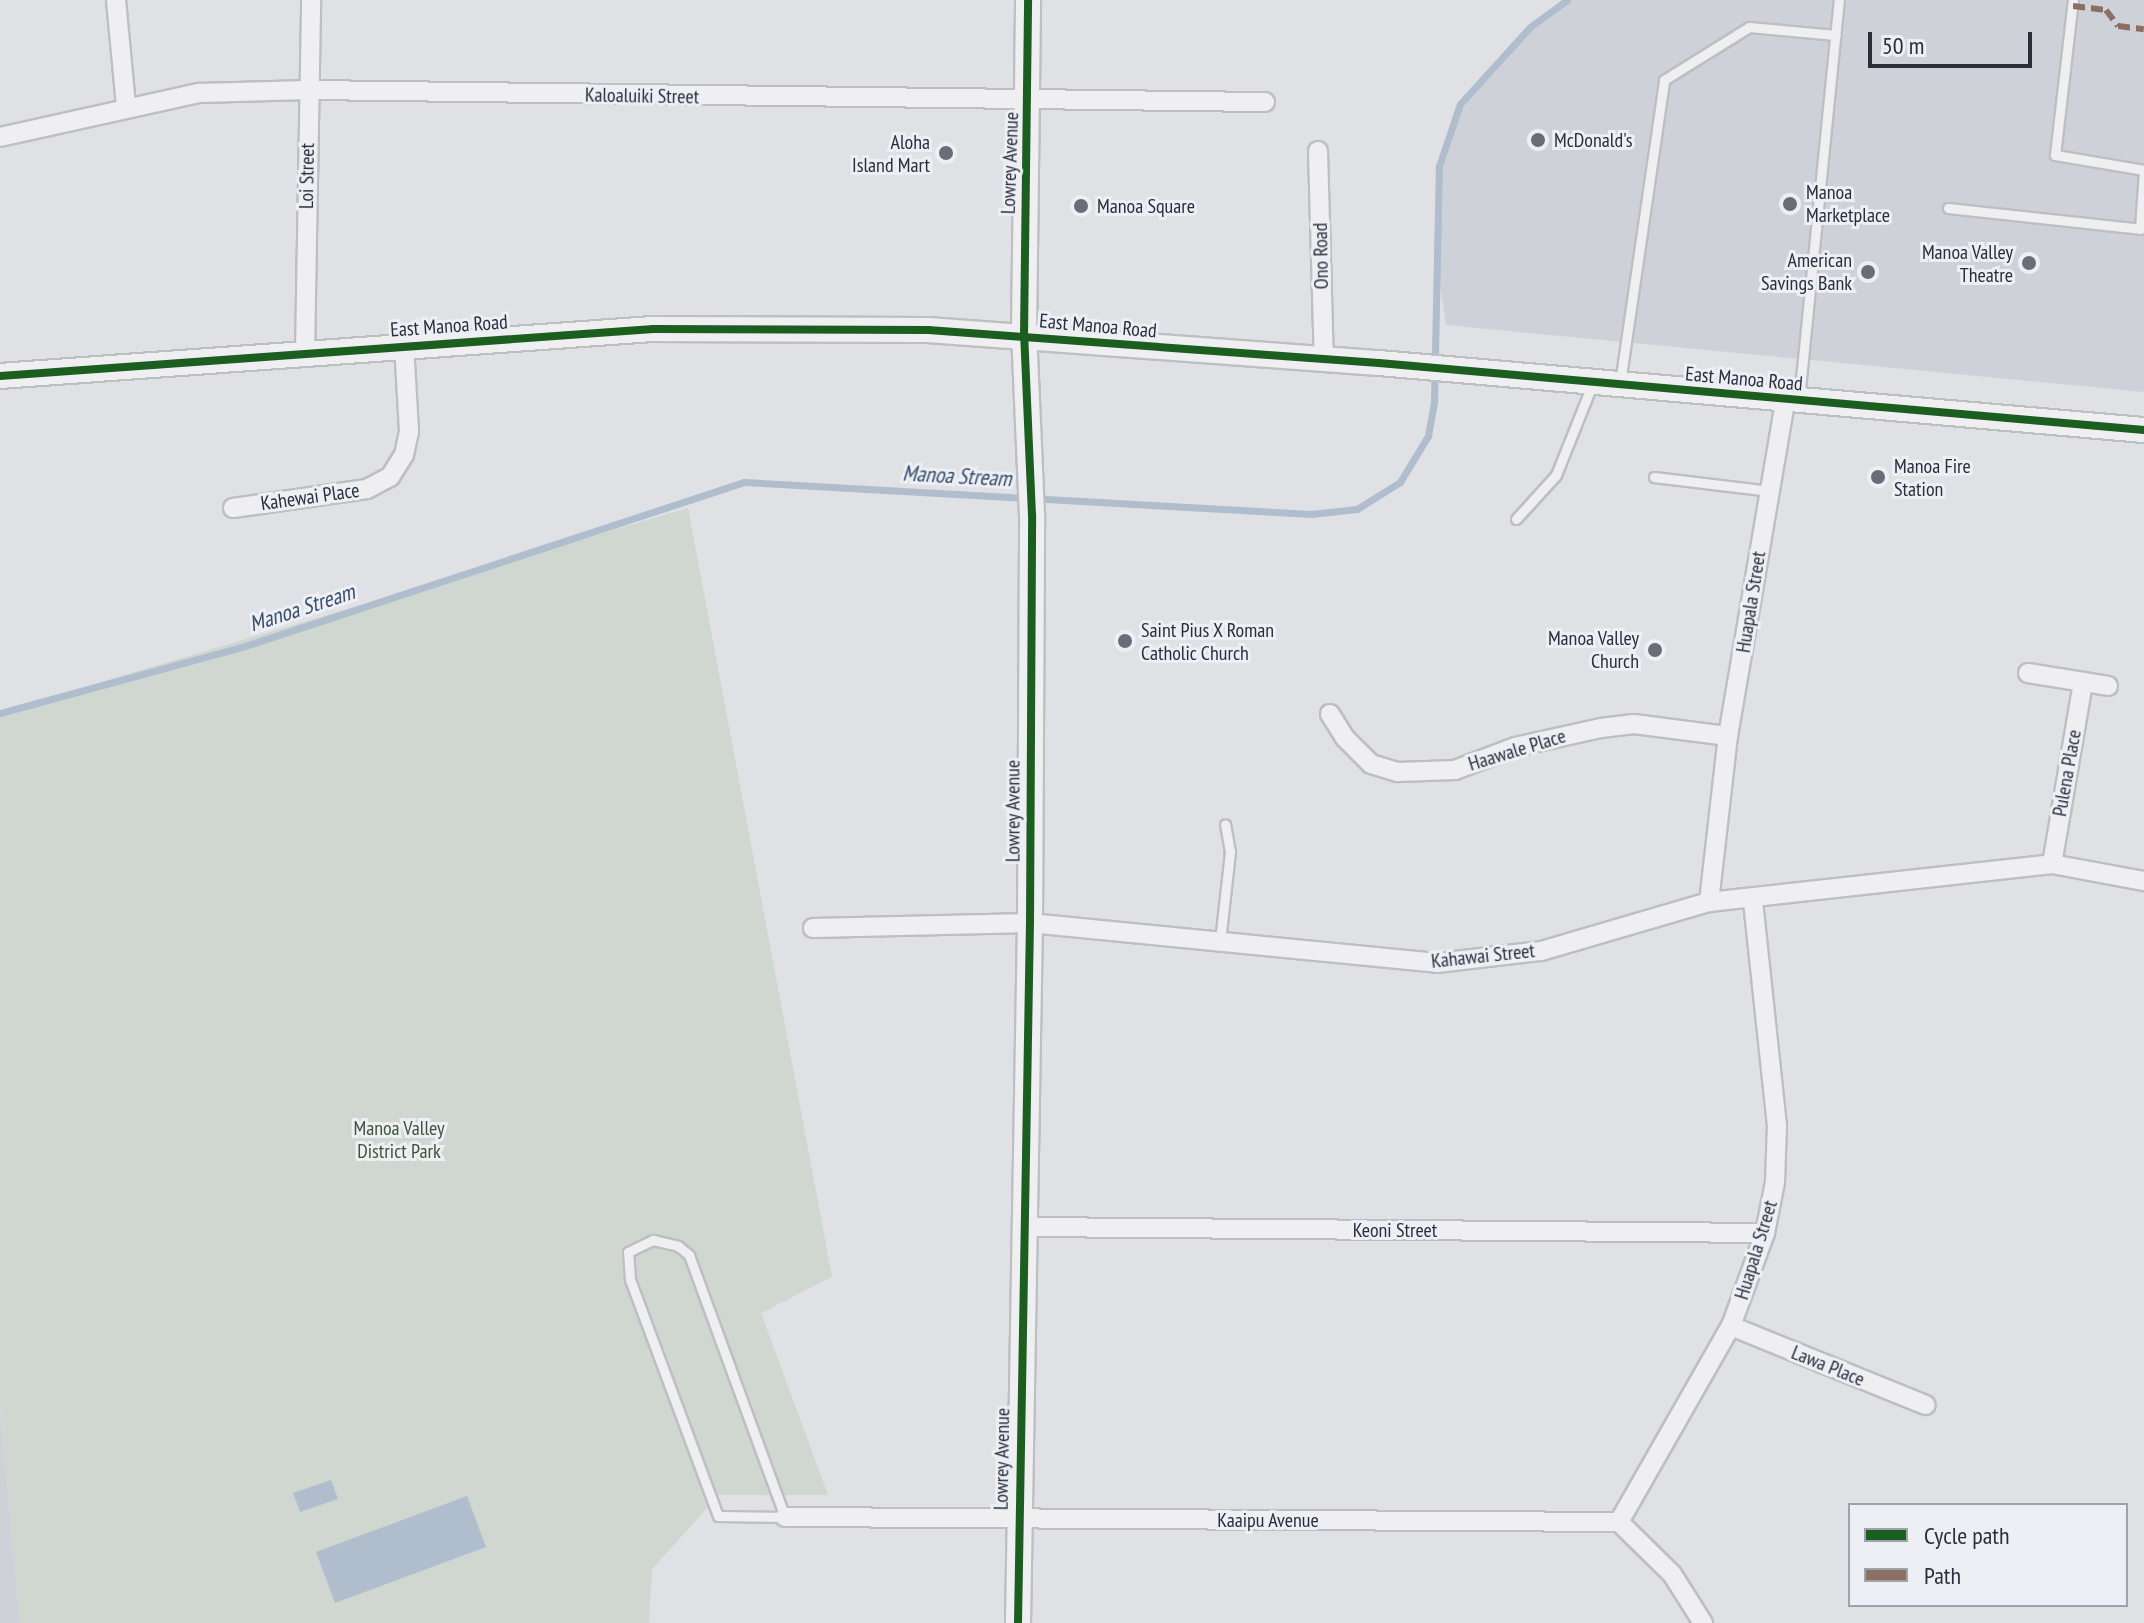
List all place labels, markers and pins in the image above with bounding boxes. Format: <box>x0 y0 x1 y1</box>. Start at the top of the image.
place label: McDonald's <box>1554 128 1632 152</box>
place label: Aloha Island Mart <box>852 130 930 177</box>
marker: McDonald's <box>1529 131 1547 149</box>
marker: Aloha Island Mart <box>937 144 955 162</box>
place label: Manoa Marketplace <box>1806 180 1890 227</box>
place label: Manoa Square <box>1097 194 1195 218</box>
marker: Manoa Marketplace <box>1781 195 1799 213</box>
marker: Manoa Square <box>1072 197 1090 215</box>
place label: Manoa Valley Theatre <box>1921 240 2013 287</box>
place label: American Savings Bank <box>1761 248 1852 295</box>
marker: Manoa Valley Theatre <box>2020 254 2038 272</box>
marker: American Savings Bank <box>1859 263 1877 281</box>
place label: Manoa Fire Station <box>1894 454 1971 501</box>
marker: Manoa Fire Station <box>1869 468 1887 486</box>
place label: Saint Pius X Roman Catholic Church <box>1141 618 1275 665</box>
place label: Manoa Valley Church <box>1547 626 1639 673</box>
marker: Saint Pius X Roman Catholic Church <box>1116 632 1134 650</box>
marker: Manoa Valley Church <box>1646 641 1664 659</box>

